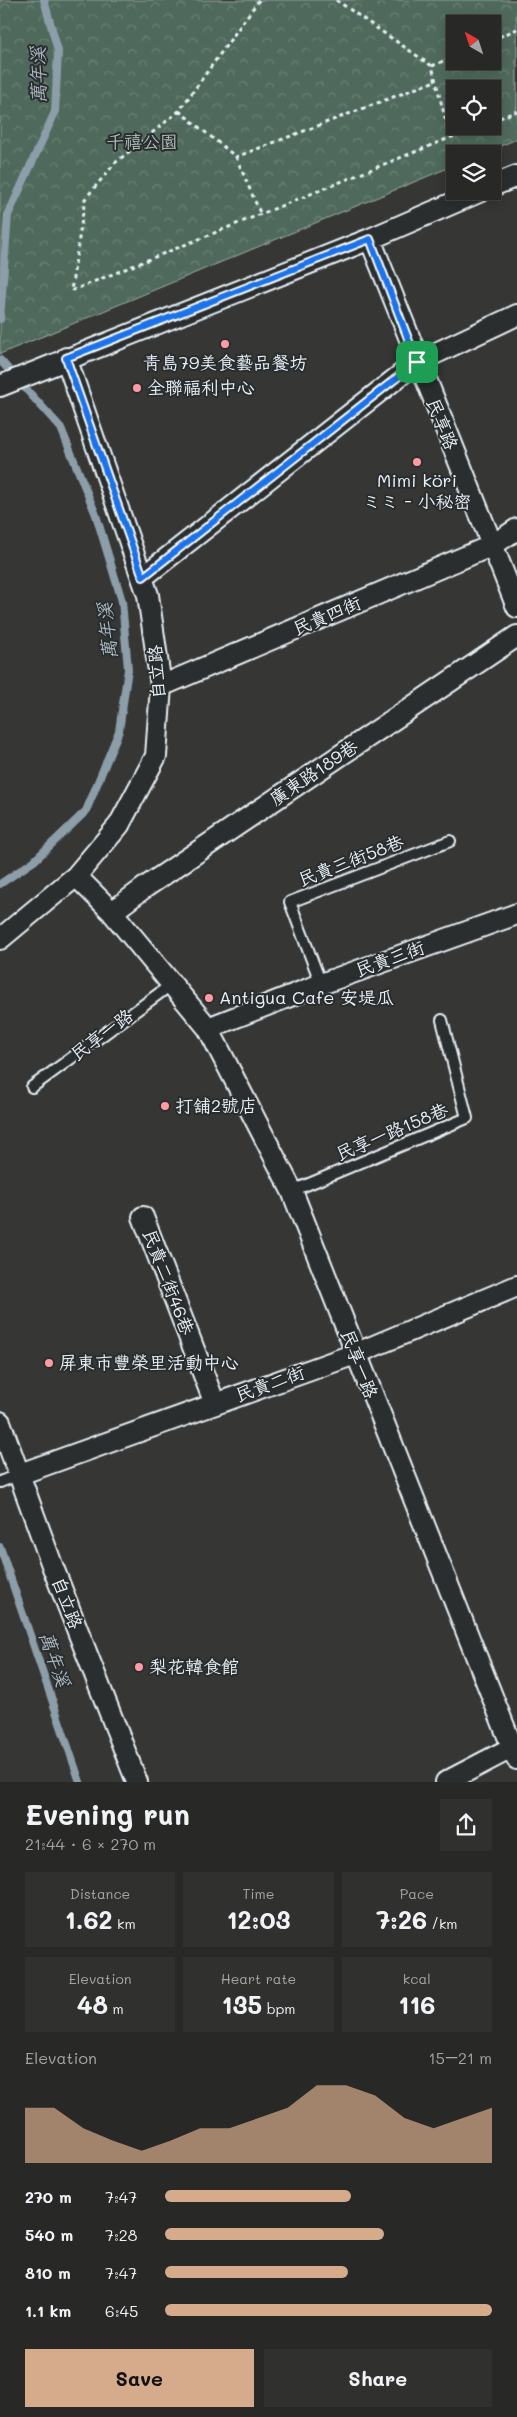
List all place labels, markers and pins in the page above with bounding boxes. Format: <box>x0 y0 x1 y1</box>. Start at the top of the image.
marker: 青島79美食藝品餐坊 <box>219 338 231 350</box>
pin <box>396 341 438 383</box>
place label: 青島79美食藝品餐坊 <box>143 350 307 374</box>
place label: 全聯福利中心 <box>147 375 255 399</box>
marker: 全聯福利中心 <box>131 382 143 394</box>
marker: Mimi köri ミミ - 小秘密 <box>411 456 423 468</box>
place label: Mimi köri ミミ - 小秘密 <box>362 468 472 513</box>
place label: Antigua Cafe 安堤瓜 <box>219 985 394 1009</box>
marker: Antigua Cafe 安堤瓜 <box>203 992 215 1004</box>
place label: 打舖2號店 <box>175 1093 257 1117</box>
marker: 打舖2號店 <box>159 1100 171 1112</box>
place label: 屏東市豐榮里活動中心 <box>59 1350 239 1374</box>
marker: 屏東市豐榮里活動中心 <box>43 1357 55 1369</box>
place label: 梨花韓食館 <box>149 1654 239 1678</box>
marker: 梨花韓食館 <box>133 1661 145 1673</box>

